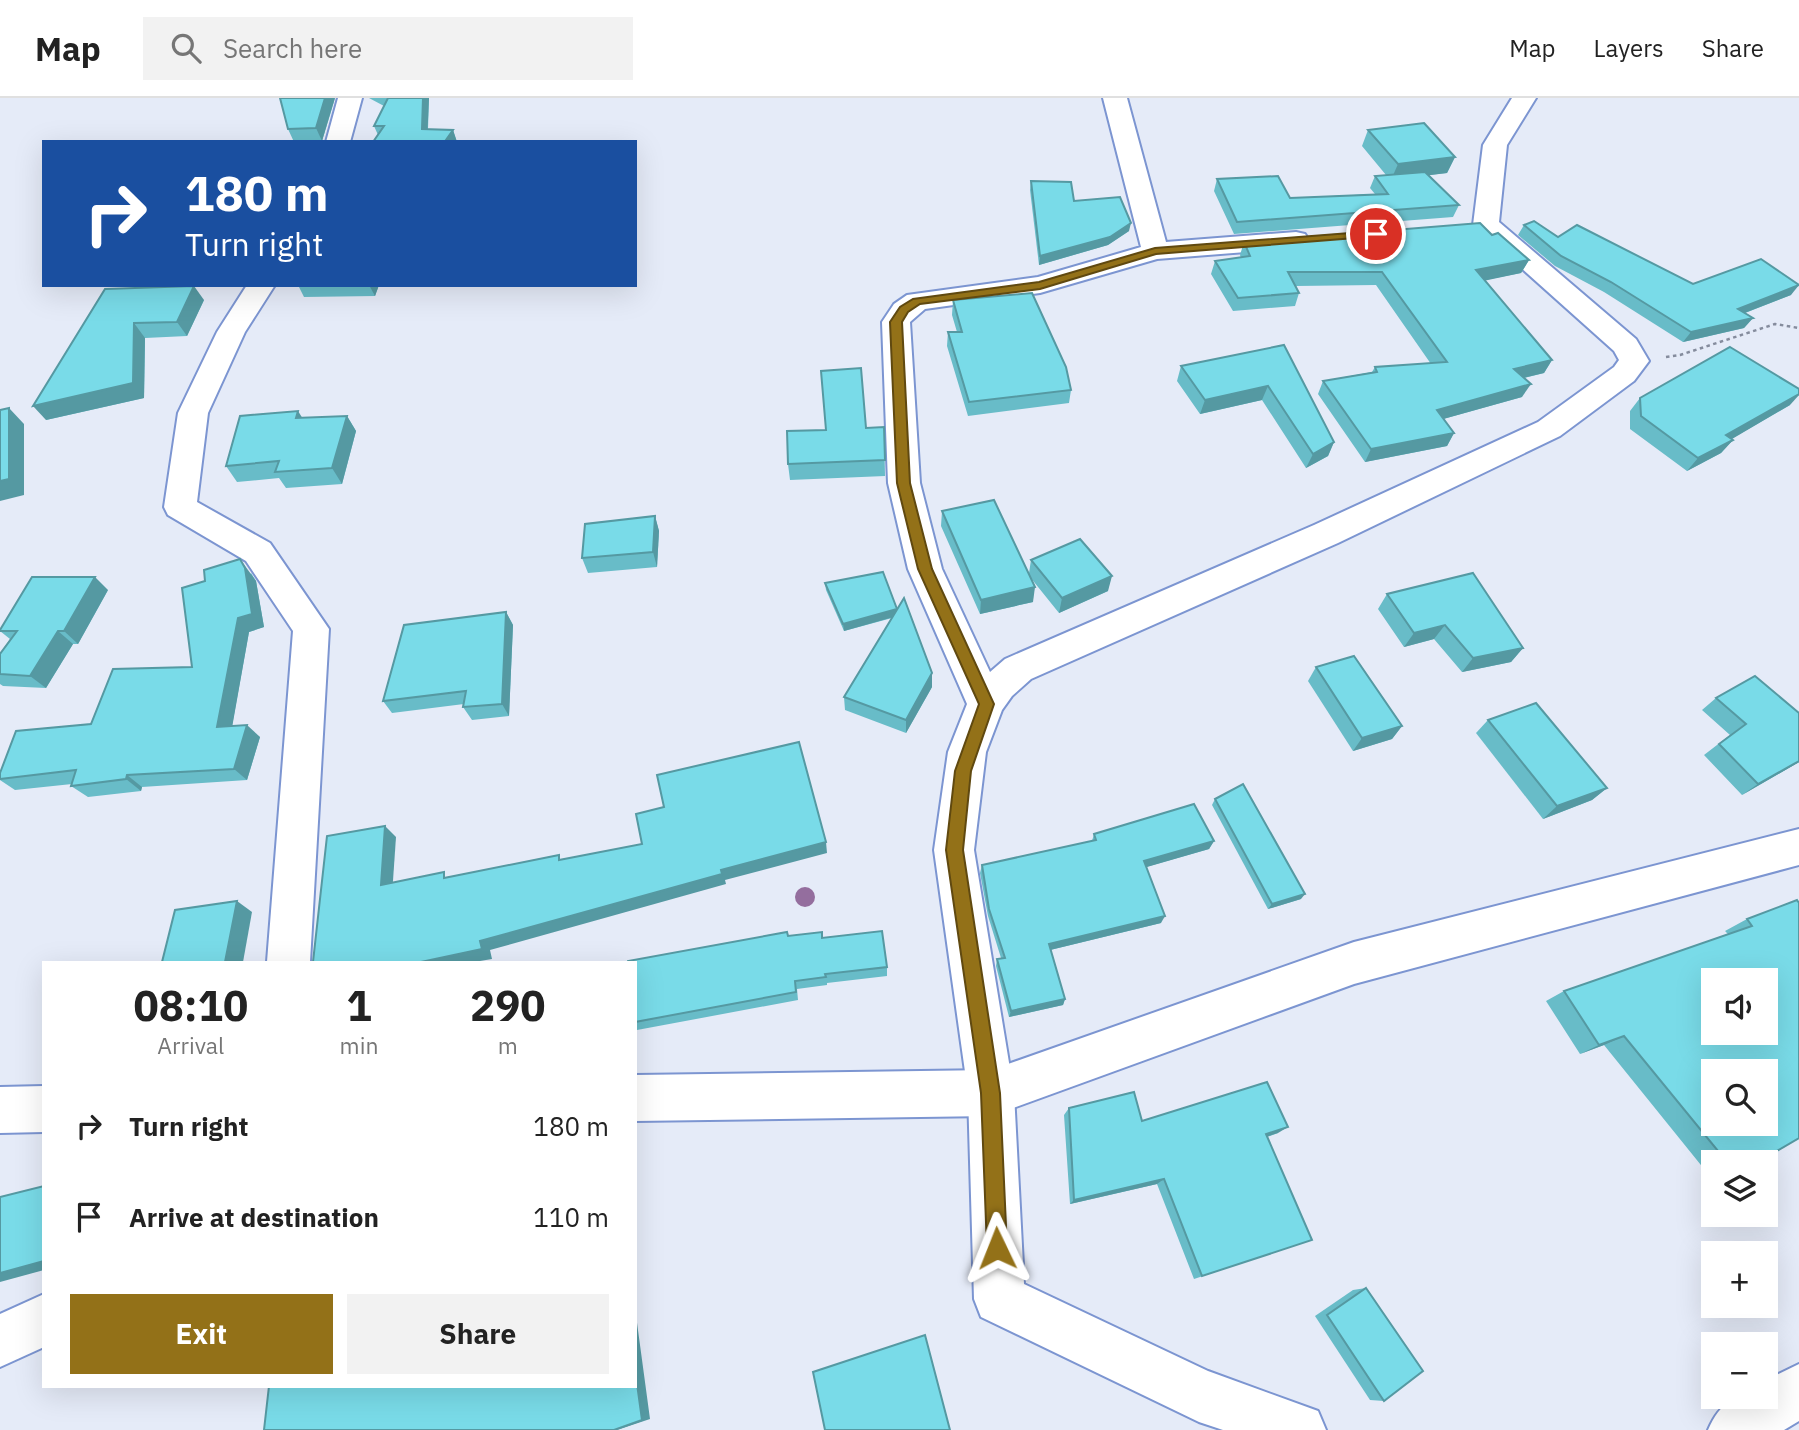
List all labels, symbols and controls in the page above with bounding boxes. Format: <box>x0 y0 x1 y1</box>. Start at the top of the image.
search box <box>143 17 633 80</box>
text: Map <box>35 27 101 70</box>
icon: search <box>167 29 205 67</box>
text: Search here <box>223 31 362 65</box>
text: Map <box>1509 32 1556 64</box>
text: Layers <box>1594 32 1664 64</box>
text: Share <box>1702 32 1764 64</box>
text: 180 m <box>185 161 329 224</box>
icon: right <box>70 168 161 259</box>
pin <box>1346 204 1406 264</box>
icon: arrive <box>1357 215 1395 253</box>
text: Turn right <box>185 223 323 265</box>
map controls <box>1701 968 1778 1409</box>
button: sound <box>1701 968 1778 1045</box>
text: 08:10 <box>133 978 248 1033</box>
text: 1 <box>346 978 372 1033</box>
text: 290 <box>470 978 546 1033</box>
text: Arrival <box>157 1030 224 1060</box>
text: min <box>340 1030 378 1060</box>
text: m <box>498 1030 518 1060</box>
button: search <box>1701 1059 1778 1136</box>
icon: right <box>70 1107 108 1145</box>
text: Turn right <box>129 1109 248 1143</box>
text: 180 m <box>533 1109 609 1143</box>
button: layers <box>1701 1150 1778 1227</box>
icon: arrive <box>70 1198 108 1236</box>
text: Arrive at destination <box>129 1200 379 1234</box>
text: 110 m <box>533 1200 609 1234</box>
position arrow <box>960 1211 1034 1285</box>
button: + <box>1701 1241 1778 1318</box>
button: Exit <box>70 1294 333 1374</box>
button: Share <box>347 1294 609 1374</box>
button: − <box>1701 1332 1778 1409</box>

